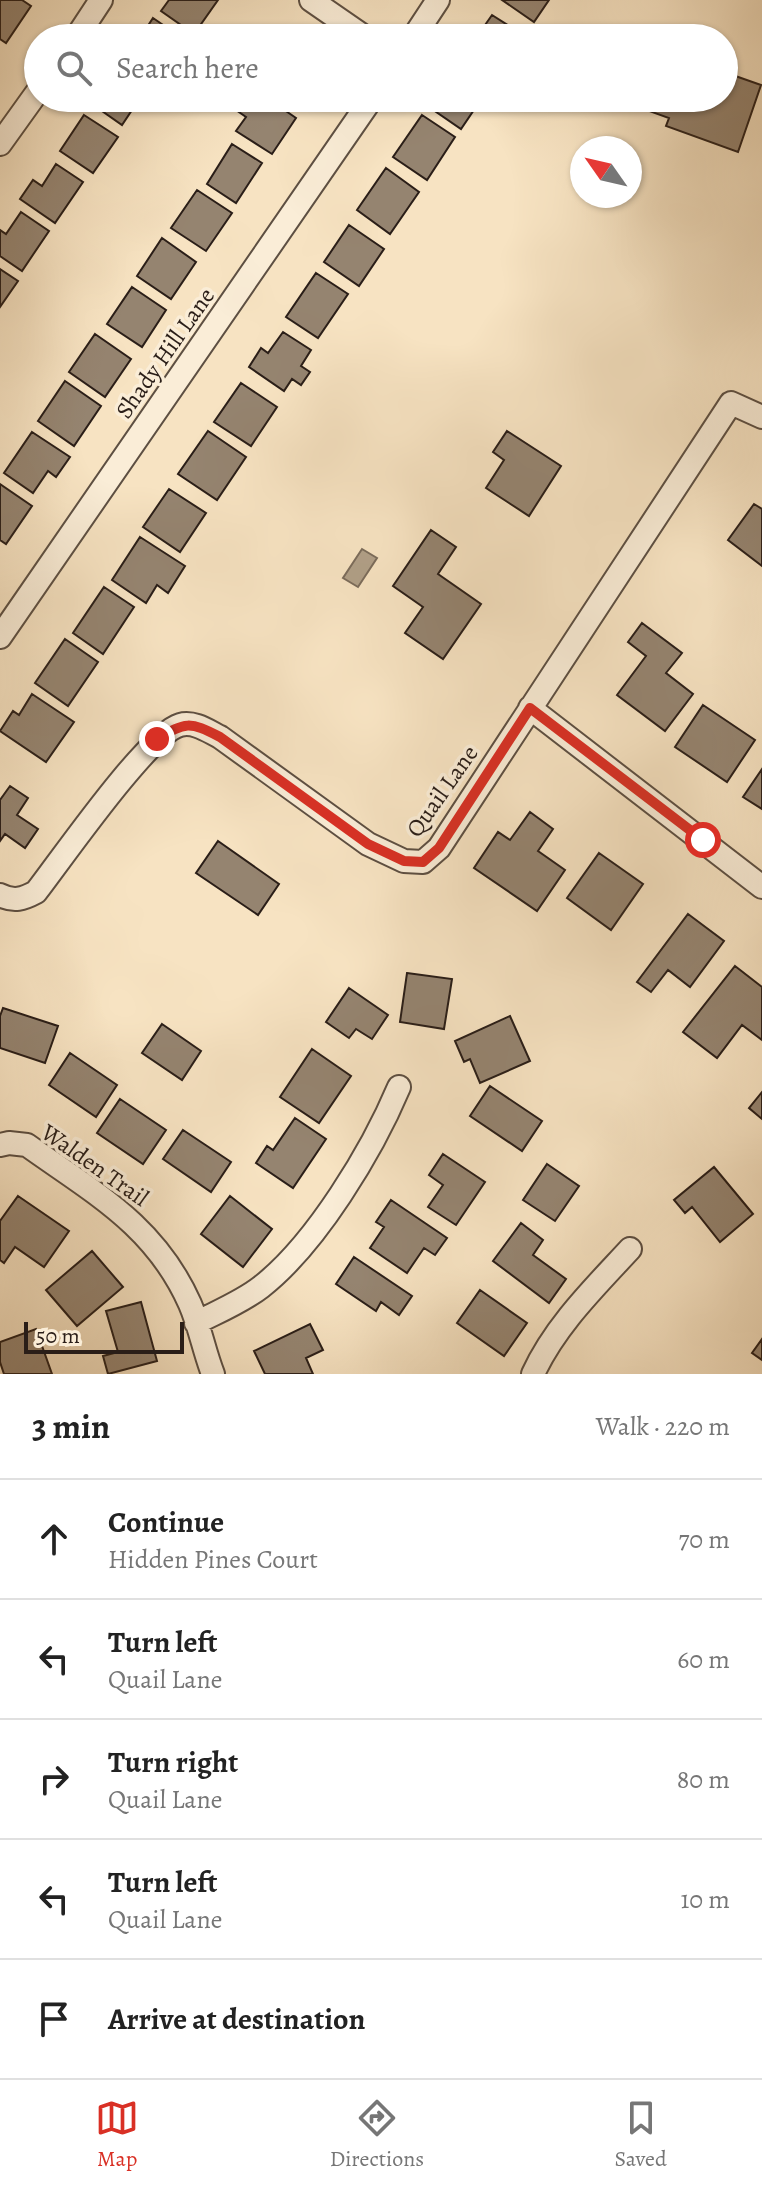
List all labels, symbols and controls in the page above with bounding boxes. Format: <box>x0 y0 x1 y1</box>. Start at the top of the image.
search box <box>24 24 738 112</box>
icon: search <box>52 46 96 90</box>
text: Search here <box>116 48 259 88</box>
north arrow <box>570 136 642 208</box>
street label: Shady Hill Lane <box>108 281 222 425</box>
route end <box>139 721 175 757</box>
street label: Quail Lane <box>399 739 485 843</box>
route start <box>685 822 721 858</box>
street label: Walden Trail <box>34 1116 155 1214</box>
scale bar <box>24 1318 184 1354</box>
text: 50 m <box>36 1321 80 1351</box>
text: 3 min <box>32 1403 110 1450</box>
text: Walk · 220 m <box>596 1409 730 1444</box>
text: Continue <box>108 1502 224 1542</box>
icon: ahead <box>32 1517 76 1561</box>
text: 70 m <box>678 1522 730 1557</box>
text: Hidden Pines Court <box>108 1542 318 1577</box>
text: Turn left <box>108 1622 217 1662</box>
icon: left <box>32 1637 76 1681</box>
text: 60 m <box>677 1642 730 1677</box>
text: Quail Lane <box>108 1662 222 1697</box>
text: Turn right <box>108 1742 238 1782</box>
icon: right <box>32 1757 76 1801</box>
text: 80 m <box>677 1762 730 1797</box>
text: Quail Lane <box>108 1782 222 1817</box>
text: Turn left <box>108 1862 217 1902</box>
icon: left <box>32 1877 76 1921</box>
text: 10 m <box>680 1882 730 1917</box>
text: Quail Lane <box>108 1902 222 1937</box>
icon: arrive <box>32 1997 76 2041</box>
text: Arrive at destination <box>108 1999 365 2039</box>
tab: Map <box>95 2096 139 2174</box>
tab: Directions <box>330 2096 424 2174</box>
tab: Saved <box>615 2096 667 2174</box>

